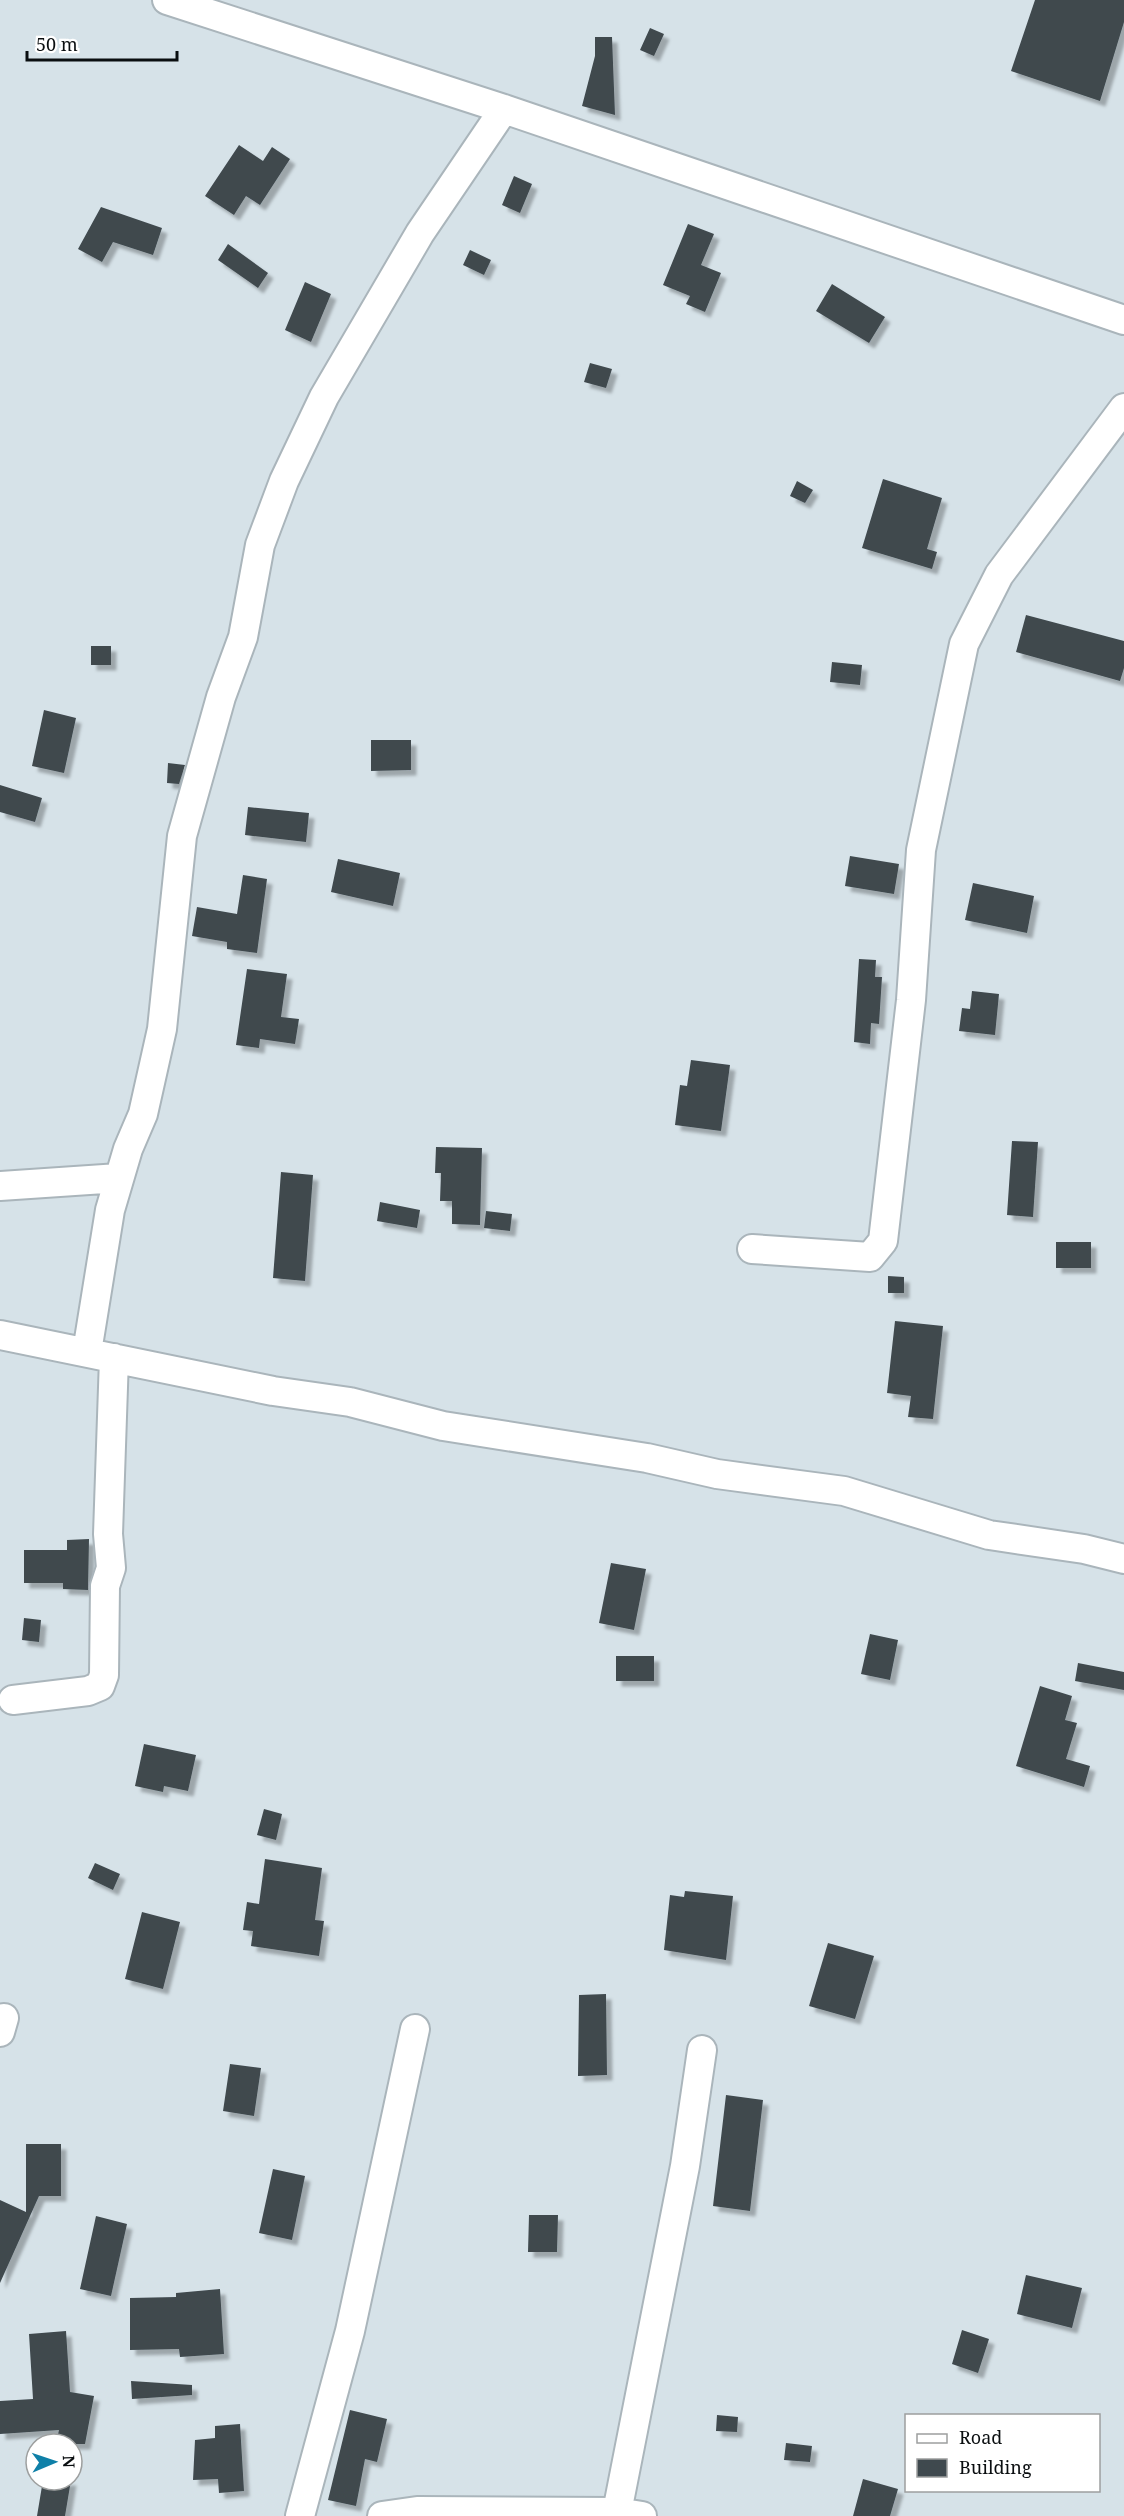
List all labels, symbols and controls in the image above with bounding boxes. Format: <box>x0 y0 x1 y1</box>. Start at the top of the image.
scale bar <box>27 24 177 62</box>
text: 50 m <box>36 32 78 56</box>
legend <box>905 2414 1100 2492</box>
text: Road <box>959 2425 1002 2449</box>
north arrow <box>24 2432 84 2492</box>
text: N <box>58 2455 80 2469</box>
text: Building <box>959 2455 1032 2479</box>

